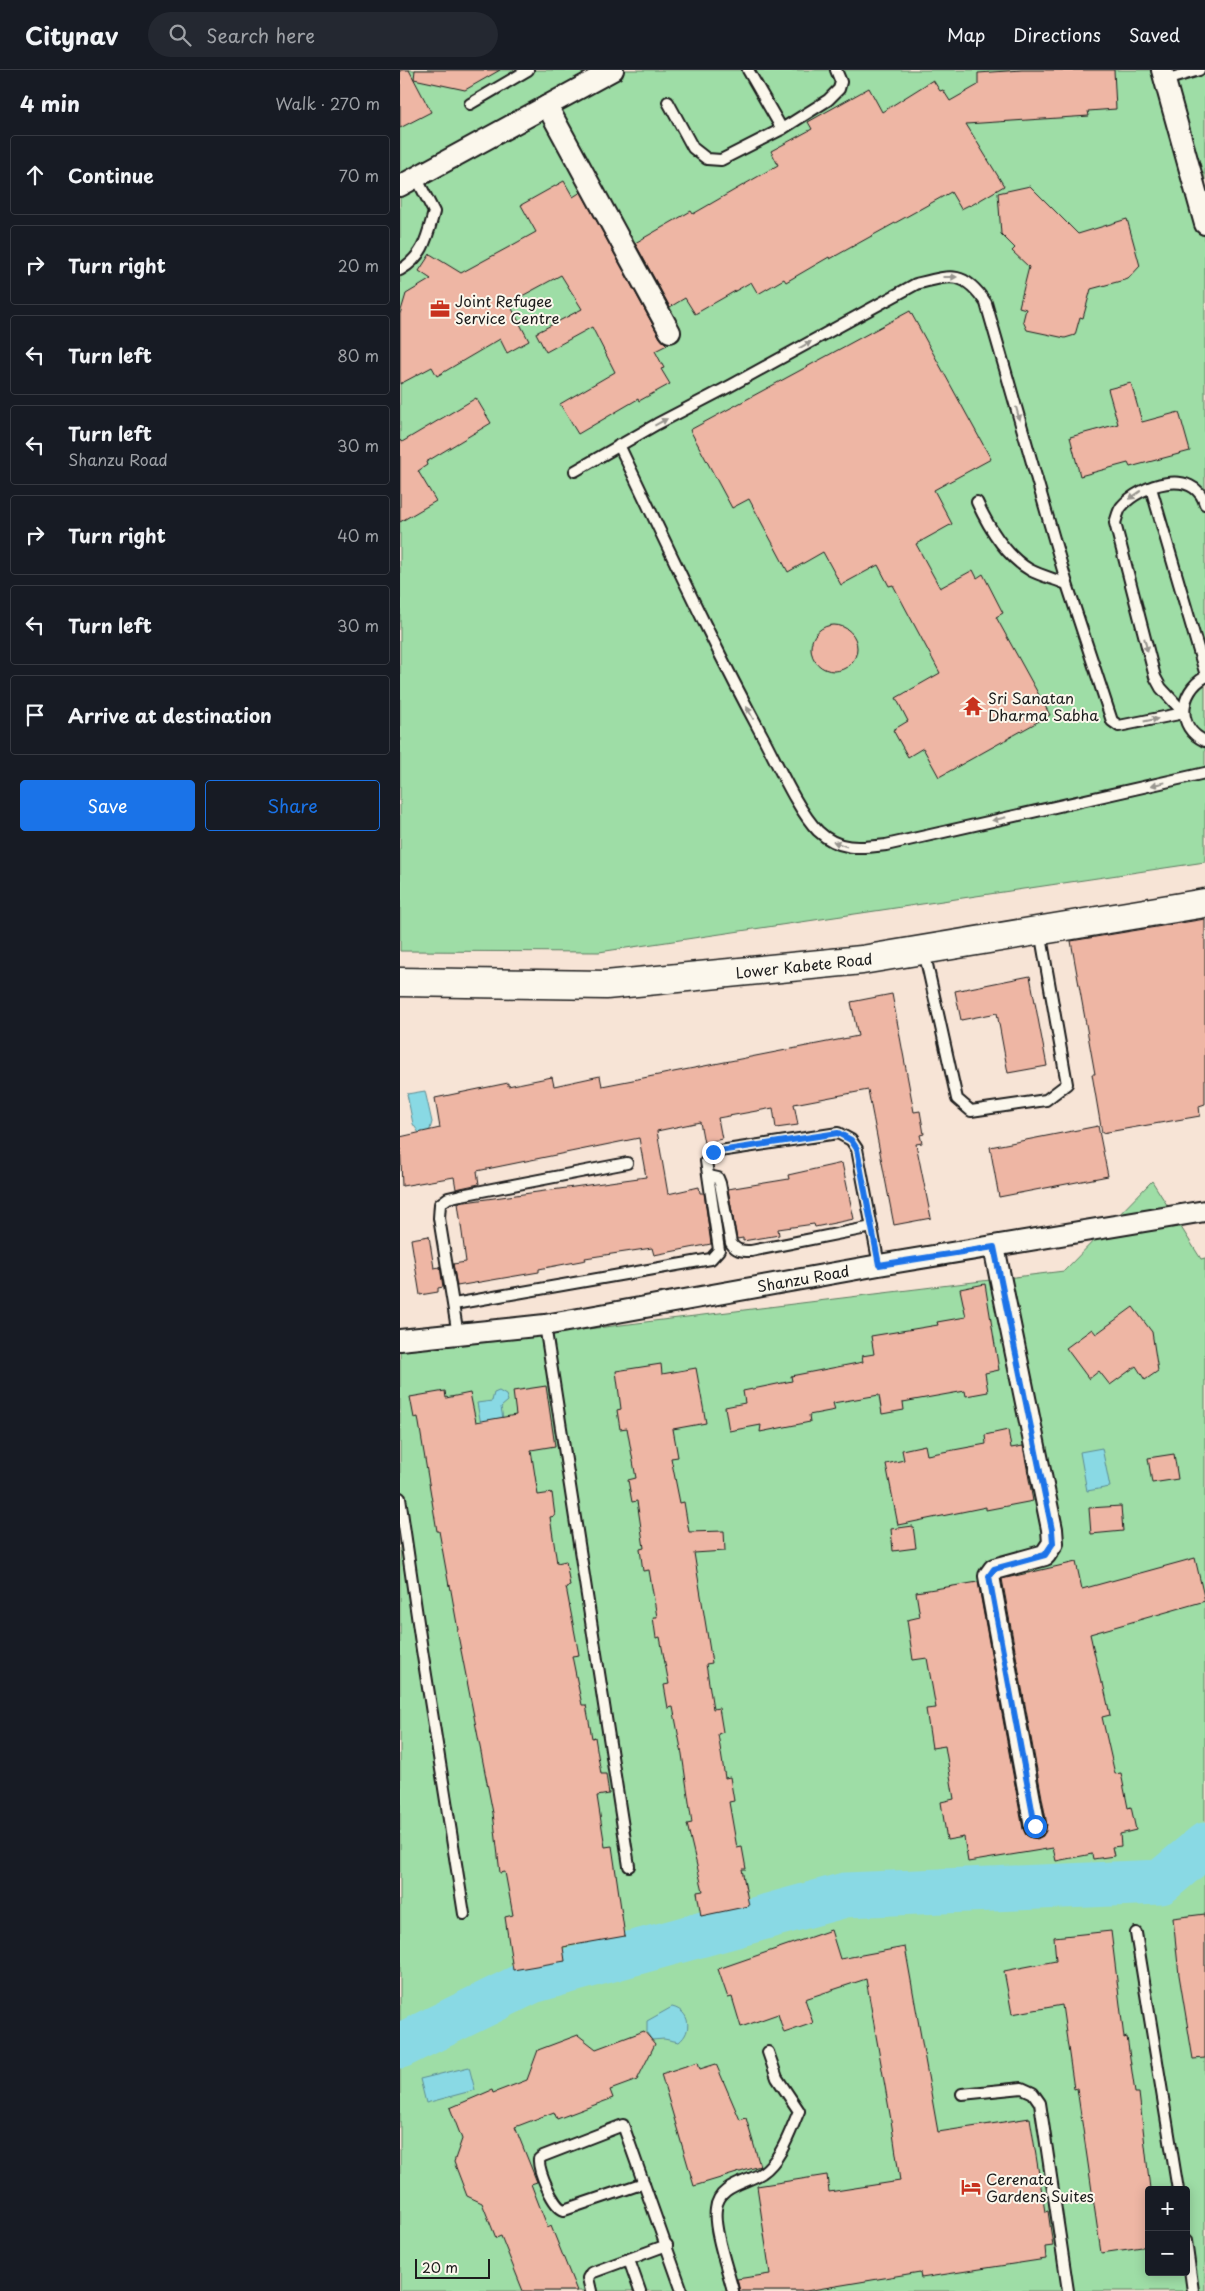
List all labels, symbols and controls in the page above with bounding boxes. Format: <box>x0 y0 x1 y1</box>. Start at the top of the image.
search box <box>148 12 498 57</box>
text: Citynav <box>25 17 118 53</box>
icon: search <box>166 21 194 49</box>
text: Search here <box>206 21 315 49</box>
text: Map <box>947 21 985 48</box>
text: Directions <box>1013 21 1101 48</box>
text: Saved <box>1129 21 1180 48</box>
text: 4 min <box>20 87 80 119</box>
text: Walk · 270 m <box>276 91 380 115</box>
icon: ahead <box>21 161 49 189</box>
text: Continue <box>68 161 154 189</box>
text: 70 m <box>339 163 379 187</box>
icon: right <box>21 251 49 279</box>
text: Turn right <box>68 251 166 279</box>
text: 20 m <box>338 253 379 277</box>
one-way arrow <box>943 273 959 281</box>
place label: Joint Refugee Service Centre <box>455 289 560 329</box>
office icon: Joint Refugee Service Centre <box>429 298 451 320</box>
icon: left <box>21 341 49 369</box>
text: Turn left <box>68 341 152 369</box>
one-way arrow <box>798 341 811 350</box>
text: 80 m <box>337 343 379 367</box>
one-way arrow <box>1014 407 1022 422</box>
one-way arrow <box>654 418 669 426</box>
text: Turn left <box>68 419 152 447</box>
icon: left <box>21 431 49 459</box>
text: 30 m <box>337 433 379 457</box>
text: Shanzu Road <box>68 447 168 471</box>
one-way arrow <box>1128 490 1142 500</box>
icon: right <box>21 521 49 549</box>
text: Turn right <box>68 521 166 549</box>
text: 40 m <box>337 523 379 547</box>
icon: left <box>21 611 49 639</box>
text: Turn left <box>68 611 152 639</box>
text: 30 m <box>337 613 379 637</box>
one-way arrow <box>1142 638 1150 653</box>
place label: Sri Sanatan Dharma Sabha <box>988 686 1099 726</box>
temple icon: Sri Sanatan Dharma Sabha <box>962 695 984 717</box>
icon: arrive <box>21 701 49 729</box>
text: Arrive at destination <box>68 701 272 729</box>
one-way arrow <box>746 705 754 720</box>
one-way arrow <box>1144 715 1160 723</box>
button: Save <box>20 780 195 831</box>
button: Share <box>205 780 380 831</box>
one-way arrow <box>1150 780 1165 788</box>
one-way arrow <box>991 816 1007 824</box>
one-way arrow <box>832 840 847 848</box>
street label: Lower Kabete Road <box>734 946 874 984</box>
route end <box>702 1141 725 1164</box>
street label: Shanzu Road <box>755 1259 851 1297</box>
route start <box>1024 1815 1047 1838</box>
place label: Cerenata Gardens Suites <box>986 2167 1094 2207</box>
hotel icon: Cerenata Gardens Suites <box>960 2176 982 2198</box>
map controls <box>1145 2186 1190 2276</box>
button: + <box>1145 2186 1190 2231</box>
button: − <box>1145 2231 1190 2276</box>
scale bar <box>415 2256 490 2279</box>
text: 20 m <box>422 2257 458 2278</box>

